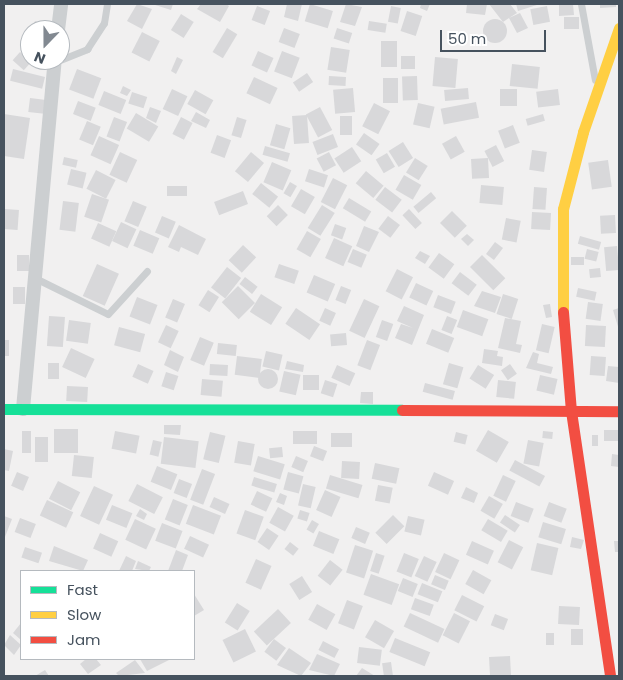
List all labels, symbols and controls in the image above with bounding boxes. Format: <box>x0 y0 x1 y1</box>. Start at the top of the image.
north arrow <box>20 20 70 70</box>
scale bar <box>443 20 549 52</box>
text: 50 m <box>448 28 486 49</box>
text: N <box>31 47 48 69</box>
legend <box>20 570 195 660</box>
text: Fast <box>67 579 98 600</box>
text: Slow <box>67 604 101 625</box>
text: Jam <box>67 629 101 650</box>

